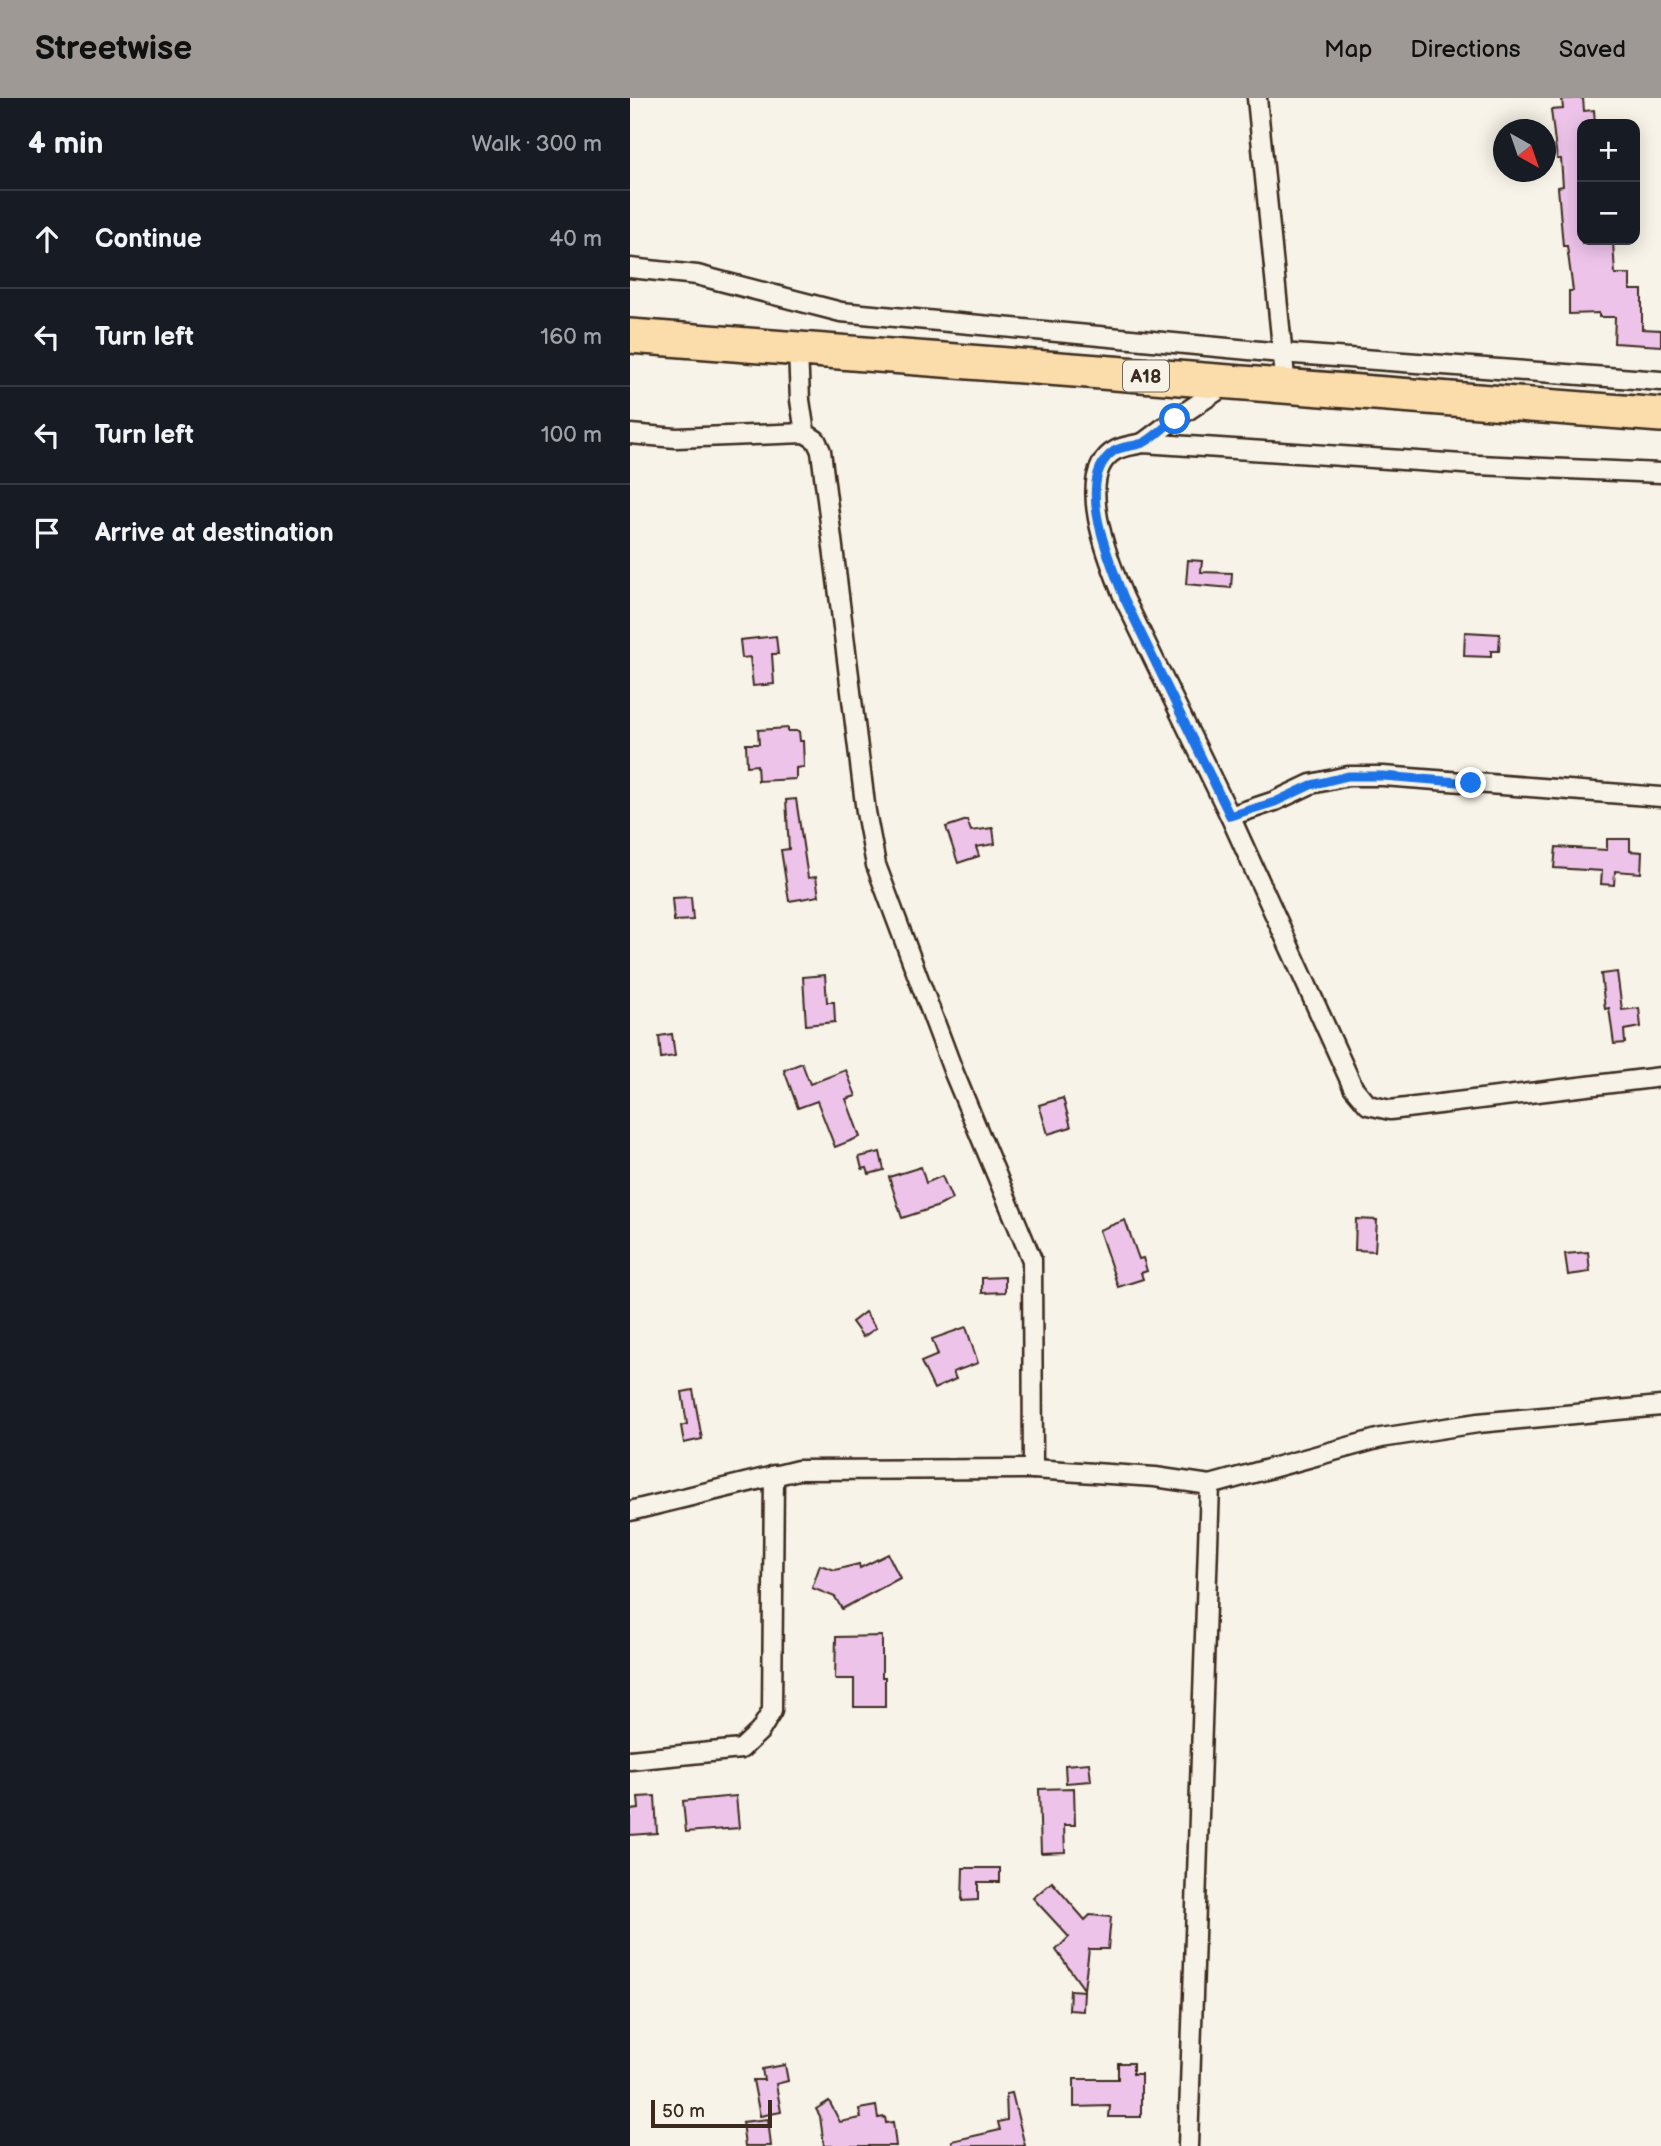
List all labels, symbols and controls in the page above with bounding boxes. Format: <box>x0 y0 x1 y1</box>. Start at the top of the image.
text: Streetwise <box>35 29 192 69</box>
text: Map <box>1324 35 1372 64</box>
text: Directions <box>1410 35 1521 64</box>
text: Saved <box>1559 35 1626 64</box>
north arrow <box>1493 119 1556 182</box>
map controls <box>1577 119 1640 245</box>
button: + <box>1577 119 1640 182</box>
text: 4 min <box>28 126 103 162</box>
text: Walk · 300 m <box>471 130 602 158</box>
button: − <box>1577 182 1640 245</box>
icon: ahead <box>28 220 66 258</box>
text: Continue <box>95 224 202 255</box>
text: 40 m <box>549 225 602 253</box>
icon: left <box>28 318 66 356</box>
text: Turn left <box>95 322 194 353</box>
text: 160 m <box>540 323 602 351</box>
road number: A18 <box>1123 360 1169 392</box>
route start <box>1159 403 1190 434</box>
icon: left <box>28 416 66 454</box>
text: Turn left <box>95 420 194 451</box>
text: 100 m <box>541 421 602 449</box>
icon: arrive <box>28 514 66 552</box>
text: Arrive at destination <box>95 518 334 549</box>
route end <box>1455 767 1486 798</box>
scale bar <box>651 2097 772 2129</box>
text: 50 m <box>662 2100 705 2123</box>

